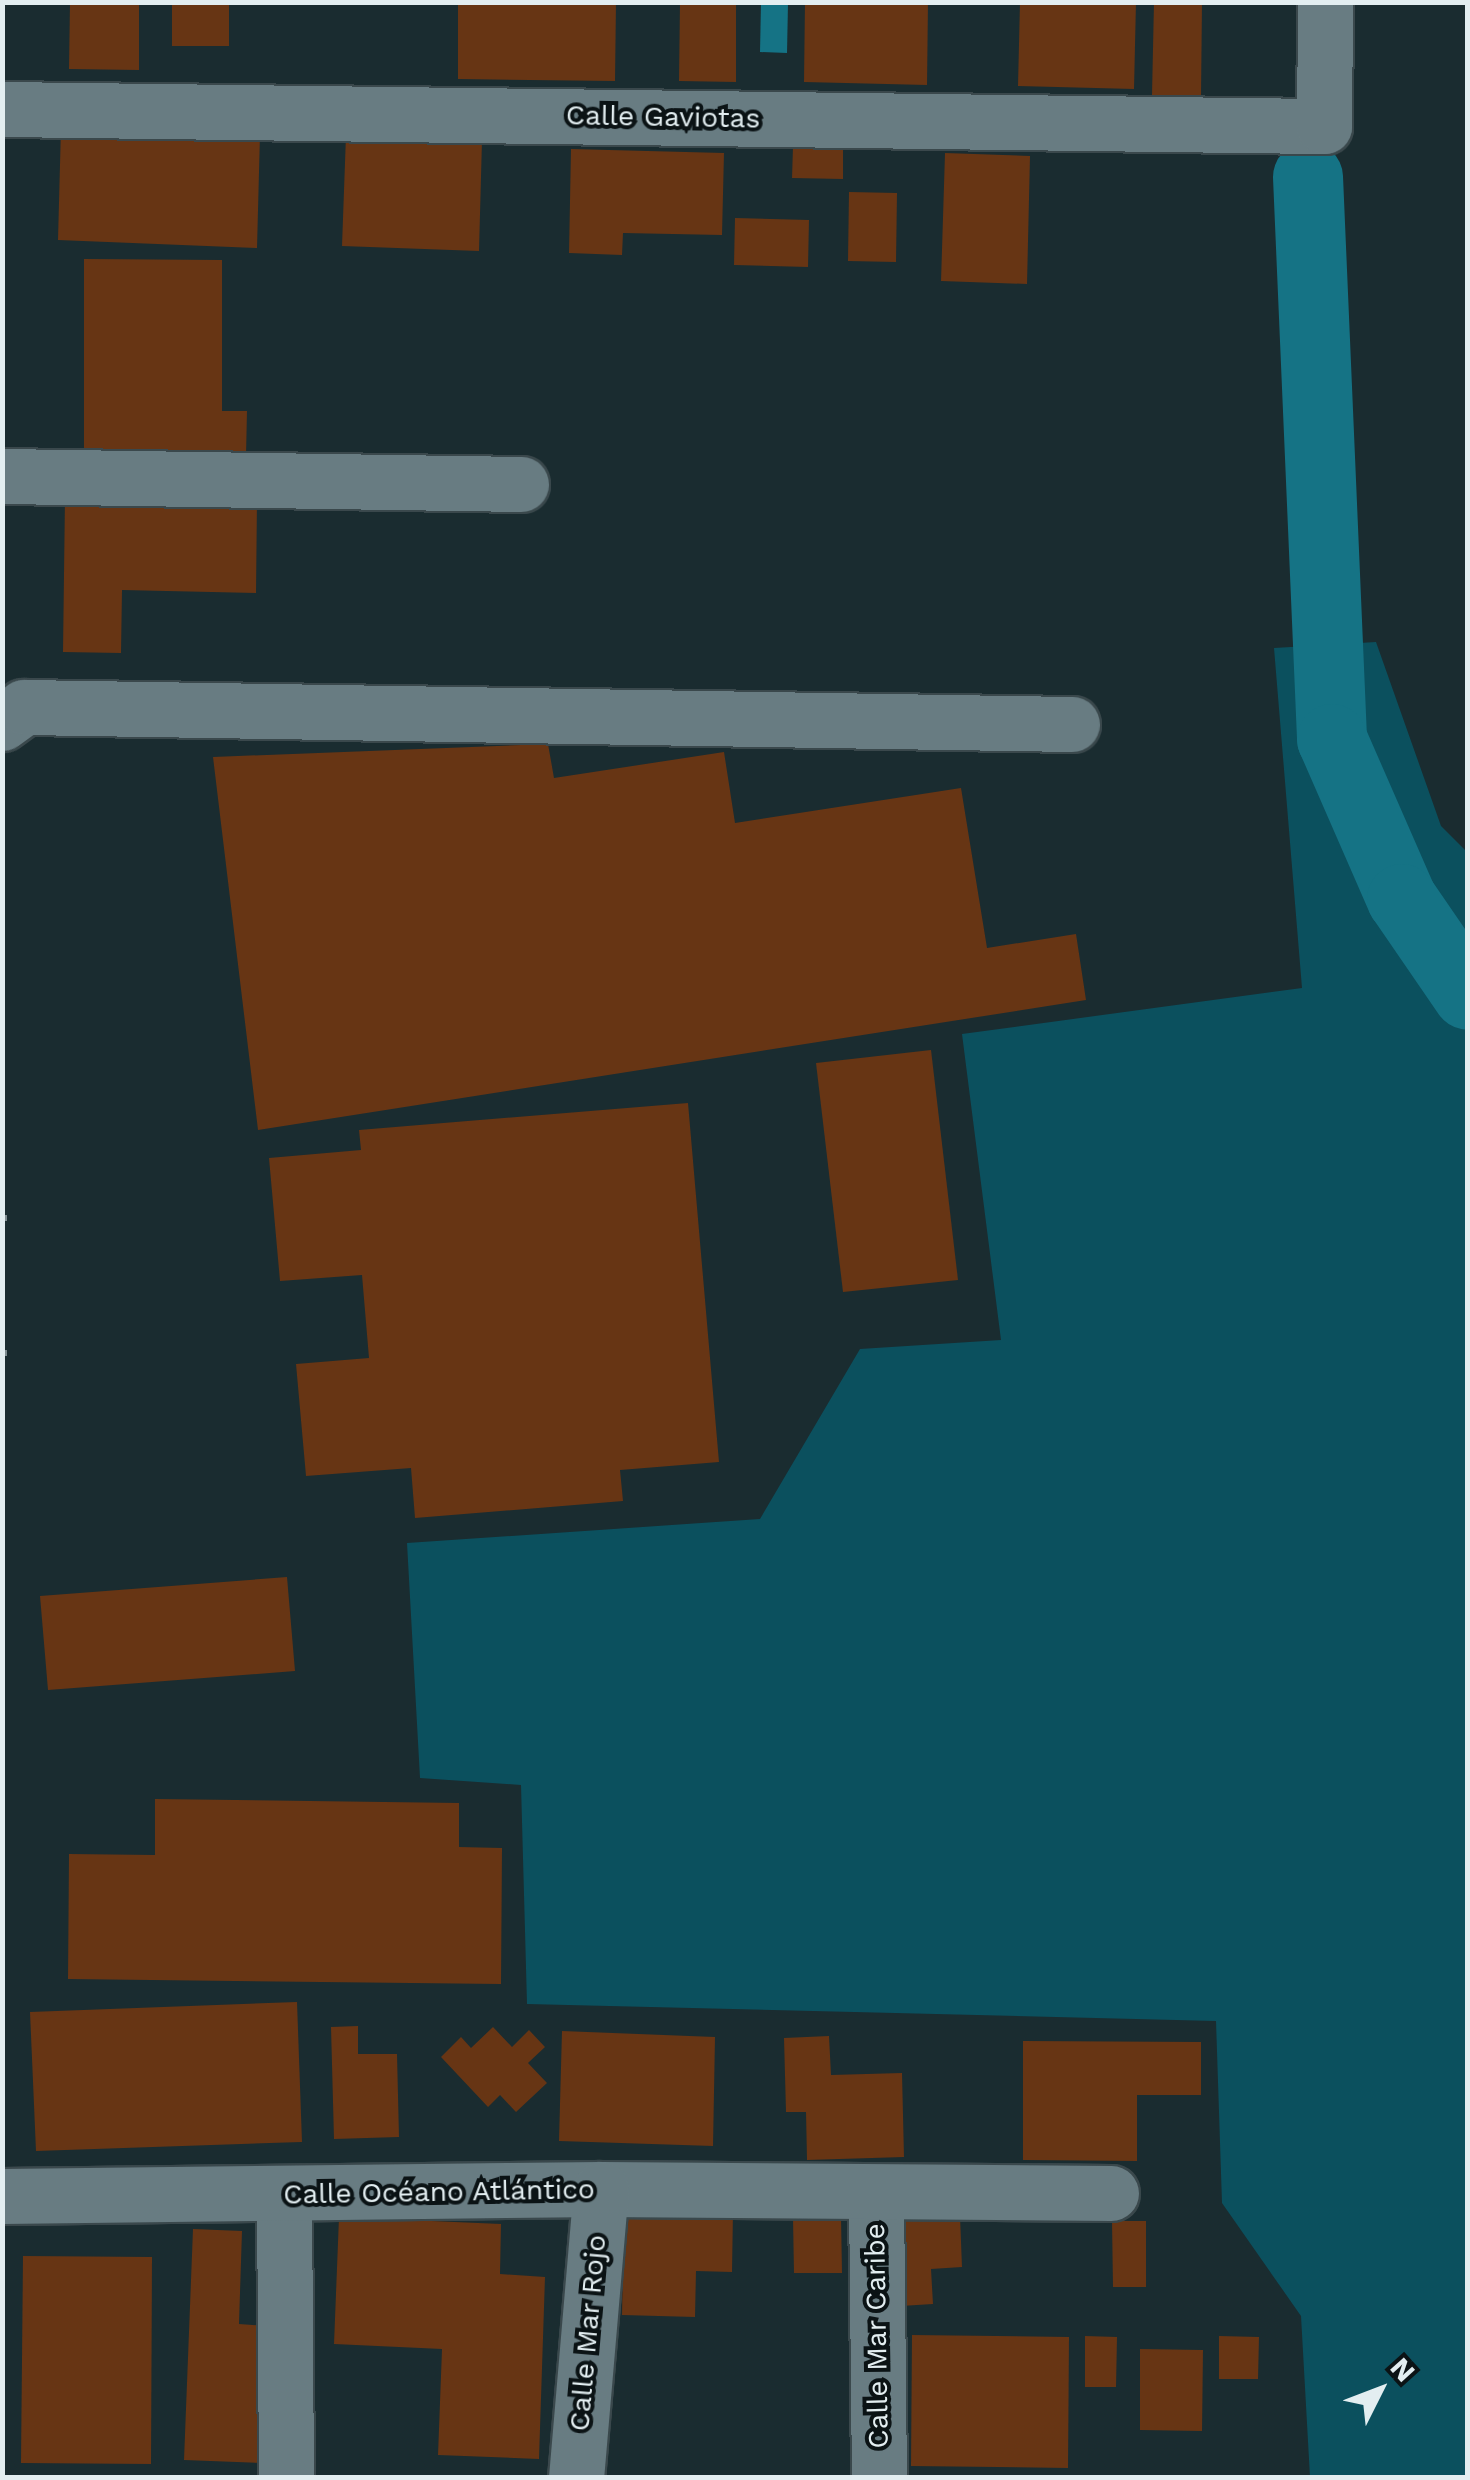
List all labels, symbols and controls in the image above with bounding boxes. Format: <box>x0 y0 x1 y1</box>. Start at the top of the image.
street label: Calle Gaviotas <box>566 99 760 135</box>
street label: Calle Océano Atlántico <box>282 2172 596 2212</box>
street label: Calle Mar Caribe <box>858 2223 896 2449</box>
street label: Calle Mar Rojo <box>563 2233 613 2433</box>
north arrow <box>1330 2340 1430 2440</box>
text: N <box>1383 2351 1422 2388</box>

